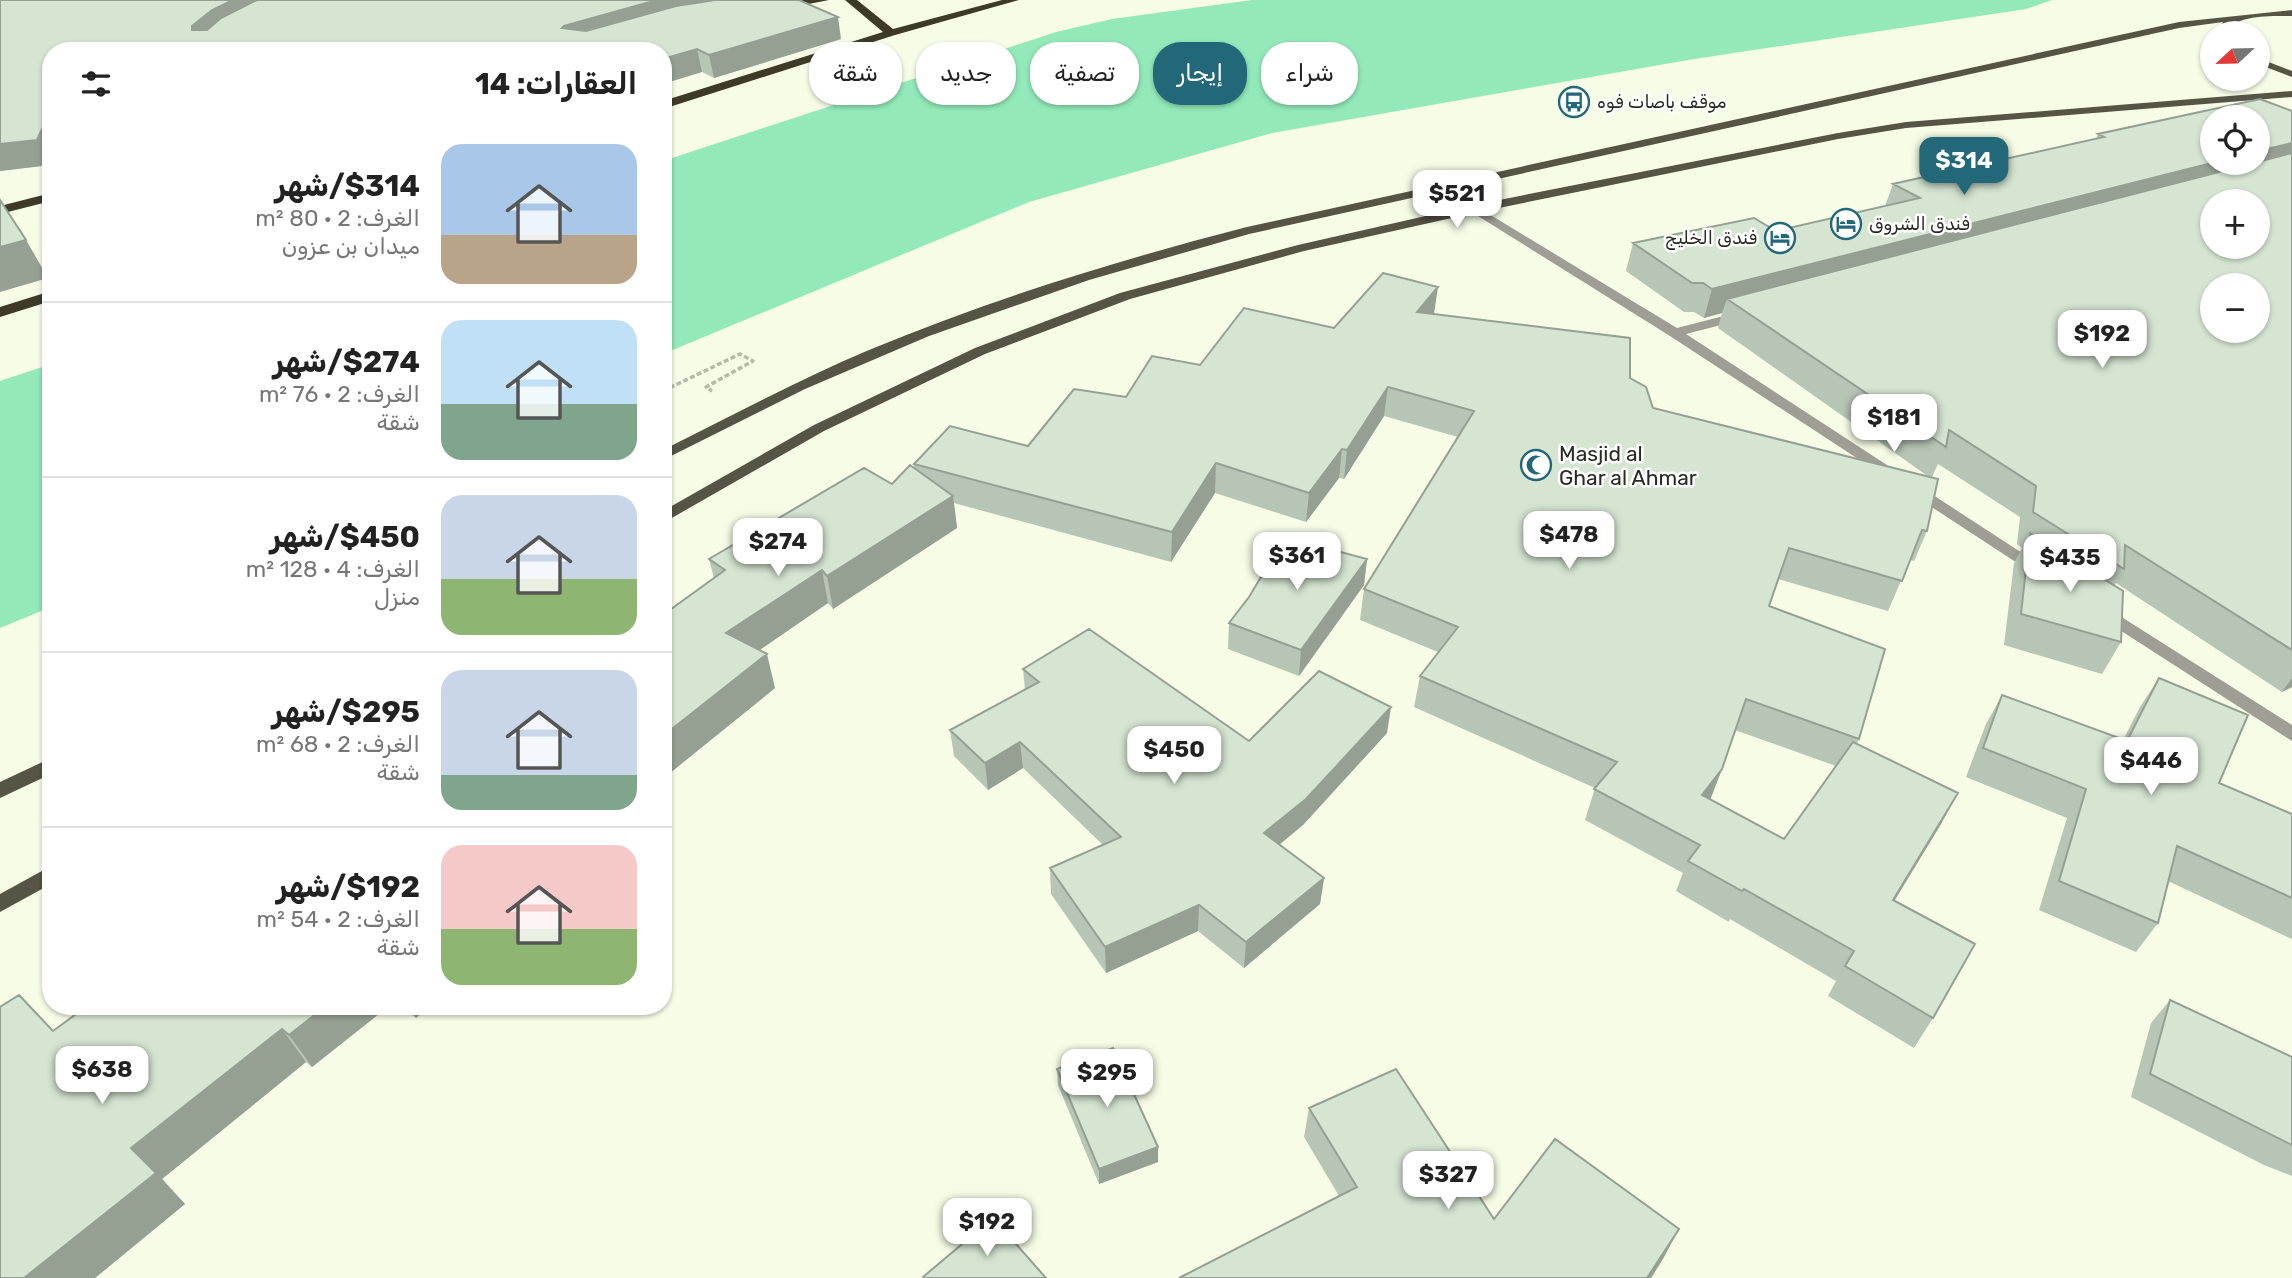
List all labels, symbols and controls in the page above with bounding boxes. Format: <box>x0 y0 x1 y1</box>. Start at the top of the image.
north arrow <box>2200 21 2270 91</box>
map controls <box>2200 21 2270 343</box>
chip: شقة <box>809 42 902 105</box>
chip: جديد <box>916 42 1016 105</box>
chip: تصفية <box>1030 42 1139 105</box>
chip: إيجار <box>1153 42 1247 105</box>
chip: شراء <box>1261 42 1358 105</box>
icon: filters <box>77 65 115 103</box>
text: العقارات: 14 <box>475 66 637 102</box>
bus stop icon: موقف باصات فوه <box>1557 85 1591 119</box>
place label: موقف باصات فوه <box>1597 91 1726 113</box>
button: locate <box>2200 105 2270 175</box>
pin: $314 <box>1923 138 2005 197</box>
text: $314 <box>1935 146 1993 174</box>
text: $314/شهر <box>275 168 420 204</box>
pin: $521 <box>1416 170 1498 230</box>
icon: home <box>497 172 581 256</box>
text: $521 <box>1429 179 1485 207</box>
button: + <box>2200 189 2270 259</box>
text: الغرف: 2 · 80 m² <box>255 204 420 232</box>
hotel icon: فندق الشروق <box>1829 207 1863 241</box>
place label: فندق الشروق <box>1869 213 1970 235</box>
hotel icon: فندق الخليج <box>1763 221 1797 255</box>
place label: فندق الخليج <box>1665 227 1757 250</box>
text: ميدان بن عزون <box>282 232 420 260</box>
button: − <box>2200 273 2270 343</box>
pin: $192 <box>2061 310 2143 370</box>
text: $192 <box>2074 319 2130 347</box>
text: $274/شهر <box>273 344 420 380</box>
icon: home <box>497 348 581 432</box>
text: الغرف: 2 · 76 m² <box>259 380 420 408</box>
pin: $181 <box>1853 394 1935 454</box>
text: $181 <box>1867 403 1921 431</box>
text: شقة <box>376 408 420 436</box>
place label: Masjid al Ghar al Ahmar <box>1559 441 1697 490</box>
mosque icon: Masjid al Ghar al Ahmar <box>1519 448 1553 482</box>
pin: $478 <box>1528 512 1610 571</box>
pin: $274 <box>737 518 819 578</box>
text: $450/شهر <box>270 519 420 555</box>
text: $478 <box>1539 520 1599 548</box>
icon: home <box>497 523 581 607</box>
text: $274 <box>749 527 807 555</box>
pin: $361 <box>1256 532 1338 592</box>
pin: $435 <box>2029 534 2111 594</box>
text: $361 <box>1269 541 1325 569</box>
text: $435 <box>2039 543 2101 571</box>
text: الغرف: 4 · 128 m² <box>246 555 420 583</box>
text: منزل <box>374 583 420 611</box>
text: $295/شهر <box>272 694 420 730</box>
icon: home <box>497 698 581 782</box>
pin: $450 <box>1133 726 1215 786</box>
text: الغرف: 2 · 68 m² <box>256 730 420 758</box>
text: $450 <box>1143 735 1205 763</box>
pin: $446 <box>2110 738 2192 797</box>
text: $446 <box>2120 746 2182 774</box>
text: شقة <box>376 758 420 786</box>
text: $192/شهر <box>277 869 420 905</box>
icon: home <box>497 873 581 957</box>
text: الغرف: 2 · 54 m² <box>257 905 420 933</box>
text: شقة <box>376 933 420 961</box>
pin: $638 <box>61 1046 143 1106</box>
pin: $295 <box>1066 1050 1148 1109</box>
text: $638 <box>71 1055 133 1083</box>
text: $295 <box>1077 1058 1137 1086</box>
pin: $327 <box>1407 1152 1489 1211</box>
text: $327 <box>1419 1160 1477 1188</box>
pin: $192 <box>946 1198 1028 1258</box>
text: $192 <box>959 1207 1015 1235</box>

